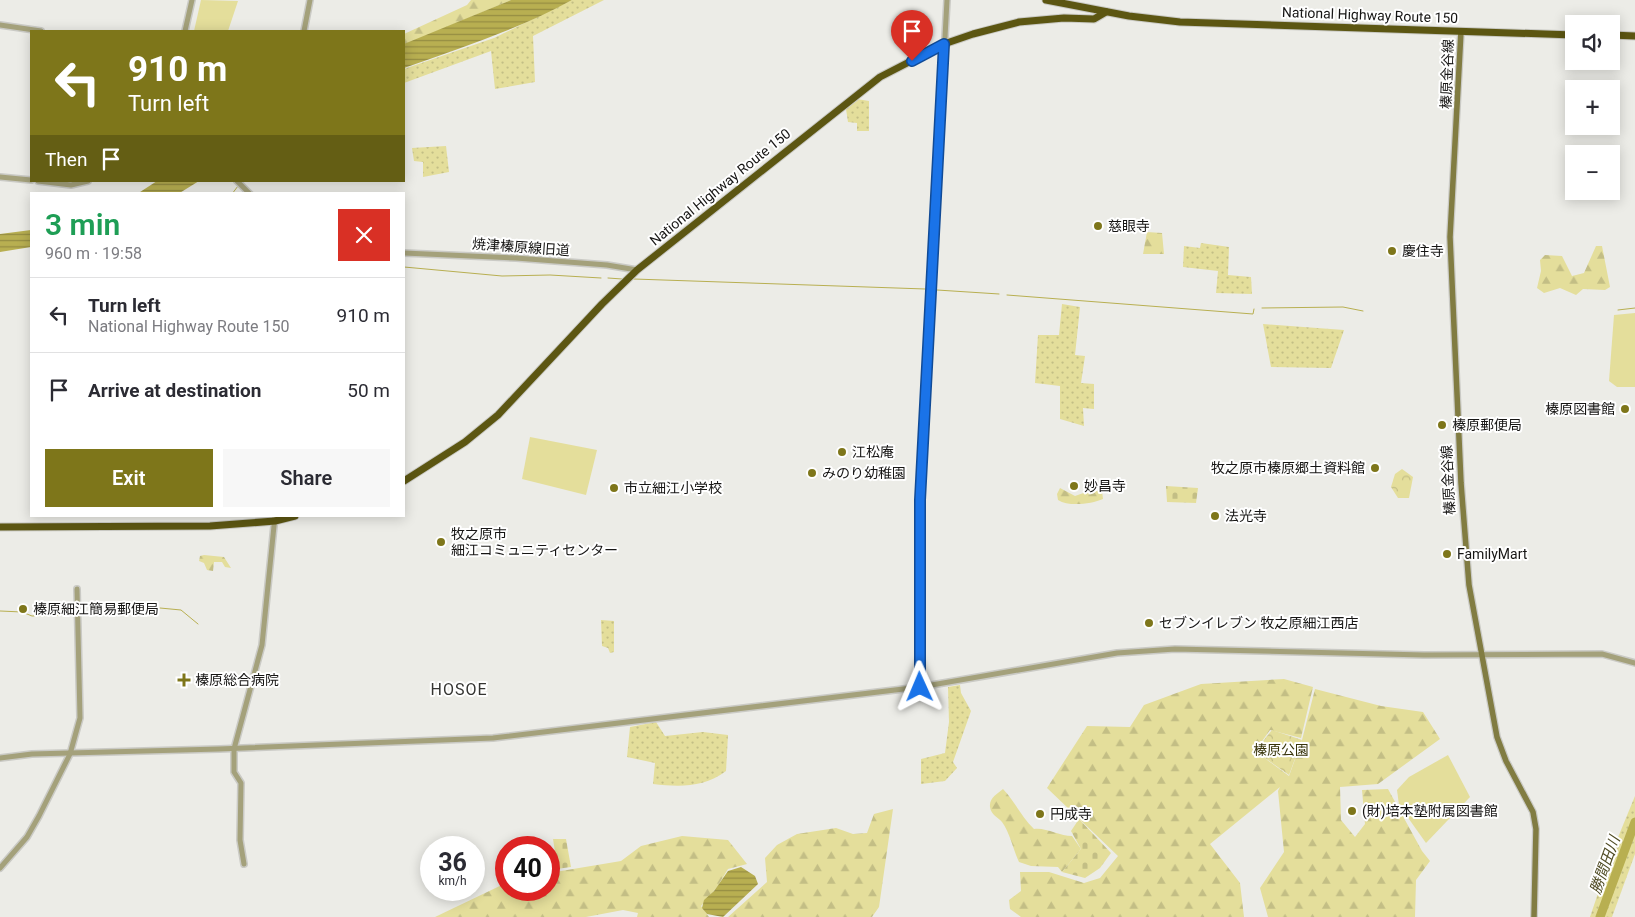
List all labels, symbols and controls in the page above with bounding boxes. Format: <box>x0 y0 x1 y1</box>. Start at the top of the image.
street label: National Highway Route 150 <box>1282 4 1458 26</box>
pin <box>891 10 933 61</box>
map controls <box>1565 15 1620 200</box>
button: sound <box>1565 15 1620 70</box>
icon: arrive <box>898 17 926 45</box>
street label: 榛原金谷線 <box>1438 39 1456 109</box>
text: 910 m <box>128 49 227 90</box>
icon: left <box>45 50 110 115</box>
button: + <box>1565 80 1620 135</box>
text: Turn left <box>128 91 209 116</box>
street label: National Highway Route 150 <box>646 125 794 249</box>
icon: arrive <box>97 145 125 173</box>
button: − <box>1565 145 1620 200</box>
text: Then <box>45 148 87 171</box>
text: 3 min <box>45 207 120 242</box>
button: close <box>338 209 390 261</box>
place label: 慈眼寺 <box>1108 218 1150 234</box>
marker: 慈眼寺 <box>1092 220 1104 232</box>
street label: 焼津榛原線旧道 <box>472 236 570 258</box>
place label: 慶住寺 <box>1402 243 1444 259</box>
text: 960 m · 19:58 <box>45 244 142 263</box>
marker: 慶住寺 <box>1386 245 1398 257</box>
text: Turn left <box>88 294 161 317</box>
icon: left <box>45 301 73 329</box>
text: 910 m <box>337 304 390 327</box>
text: National Highway Route 150 <box>88 317 289 336</box>
icon: arrive <box>45 376 73 404</box>
text: Arrive at destination <box>88 379 261 402</box>
text: 50 m <box>347 379 390 402</box>
place label: 榛原図書館 <box>1545 401 1615 417</box>
marker: 榛原図書館 <box>1619 403 1631 415</box>
place label: 榛原郵便局 <box>1452 417 1522 433</box>
marker: 榛原郵便局 <box>1436 419 1448 431</box>
place label: 江松庵 <box>852 444 894 460</box>
street label: 榛原金谷線 <box>1438 445 1458 515</box>
marker: 江松庵 <box>836 446 848 458</box>
button: Exit <box>45 449 213 507</box>
button: Share <box>223 449 390 507</box>
place label: 牧之原市榛原郷土資料館 <box>1211 460 1365 476</box>
marker: 牧之原市榛原郷土資料館 <box>1369 462 1381 474</box>
place label: みのり幼稚園 <box>822 465 906 481</box>
marker: みのり幼稚園 <box>806 467 818 479</box>
place label: 妙昌寺 <box>1084 478 1126 494</box>
place label: 市立細江小学校 <box>624 480 722 496</box>
marker: 妙昌寺 <box>1068 480 1080 492</box>
marker: 市立細江小学校 <box>608 482 620 494</box>
place label: 法光寺 <box>1225 508 1267 524</box>
marker: 法光寺 <box>1209 510 1221 522</box>
place label: 牧之原市 細江コミュニティセンター <box>451 526 618 558</box>
marker: 牧之原市 細江コミュニティセンター <box>435 536 447 548</box>
place label: FamilyMart <box>1457 546 1528 562</box>
marker: FamilyMart <box>1441 548 1453 560</box>
place label: 榛原細江簡易郵便局 <box>33 601 159 617</box>
marker: 榛原細江簡易郵便局 <box>17 603 29 615</box>
place label: セブンイレブン 牧之原細江西店 <box>1159 615 1358 631</box>
marker: セブンイレブン 牧之原細江西店 <box>1143 617 1155 629</box>
position arrow <box>893 660 945 712</box>
place label: 榛原総合病院 <box>195 672 279 688</box>
marker: 榛原総合病院 <box>177 673 191 687</box>
district label: HOSOE <box>430 680 488 699</box>
park label: 榛原公園 <box>1253 742 1309 758</box>
place label: (財)培本塾附属図書館 <box>1362 803 1498 820</box>
marker: (財)培本塾附属図書館 <box>1346 805 1358 817</box>
place label: 円成寺 <box>1050 806 1092 822</box>
marker: 円成寺 <box>1034 808 1046 820</box>
water label: 勝間田川 <box>1586 832 1624 896</box>
speed limit sign: 40 <box>495 836 560 901</box>
text: 36 <box>438 848 467 877</box>
text: km/h <box>438 874 467 888</box>

